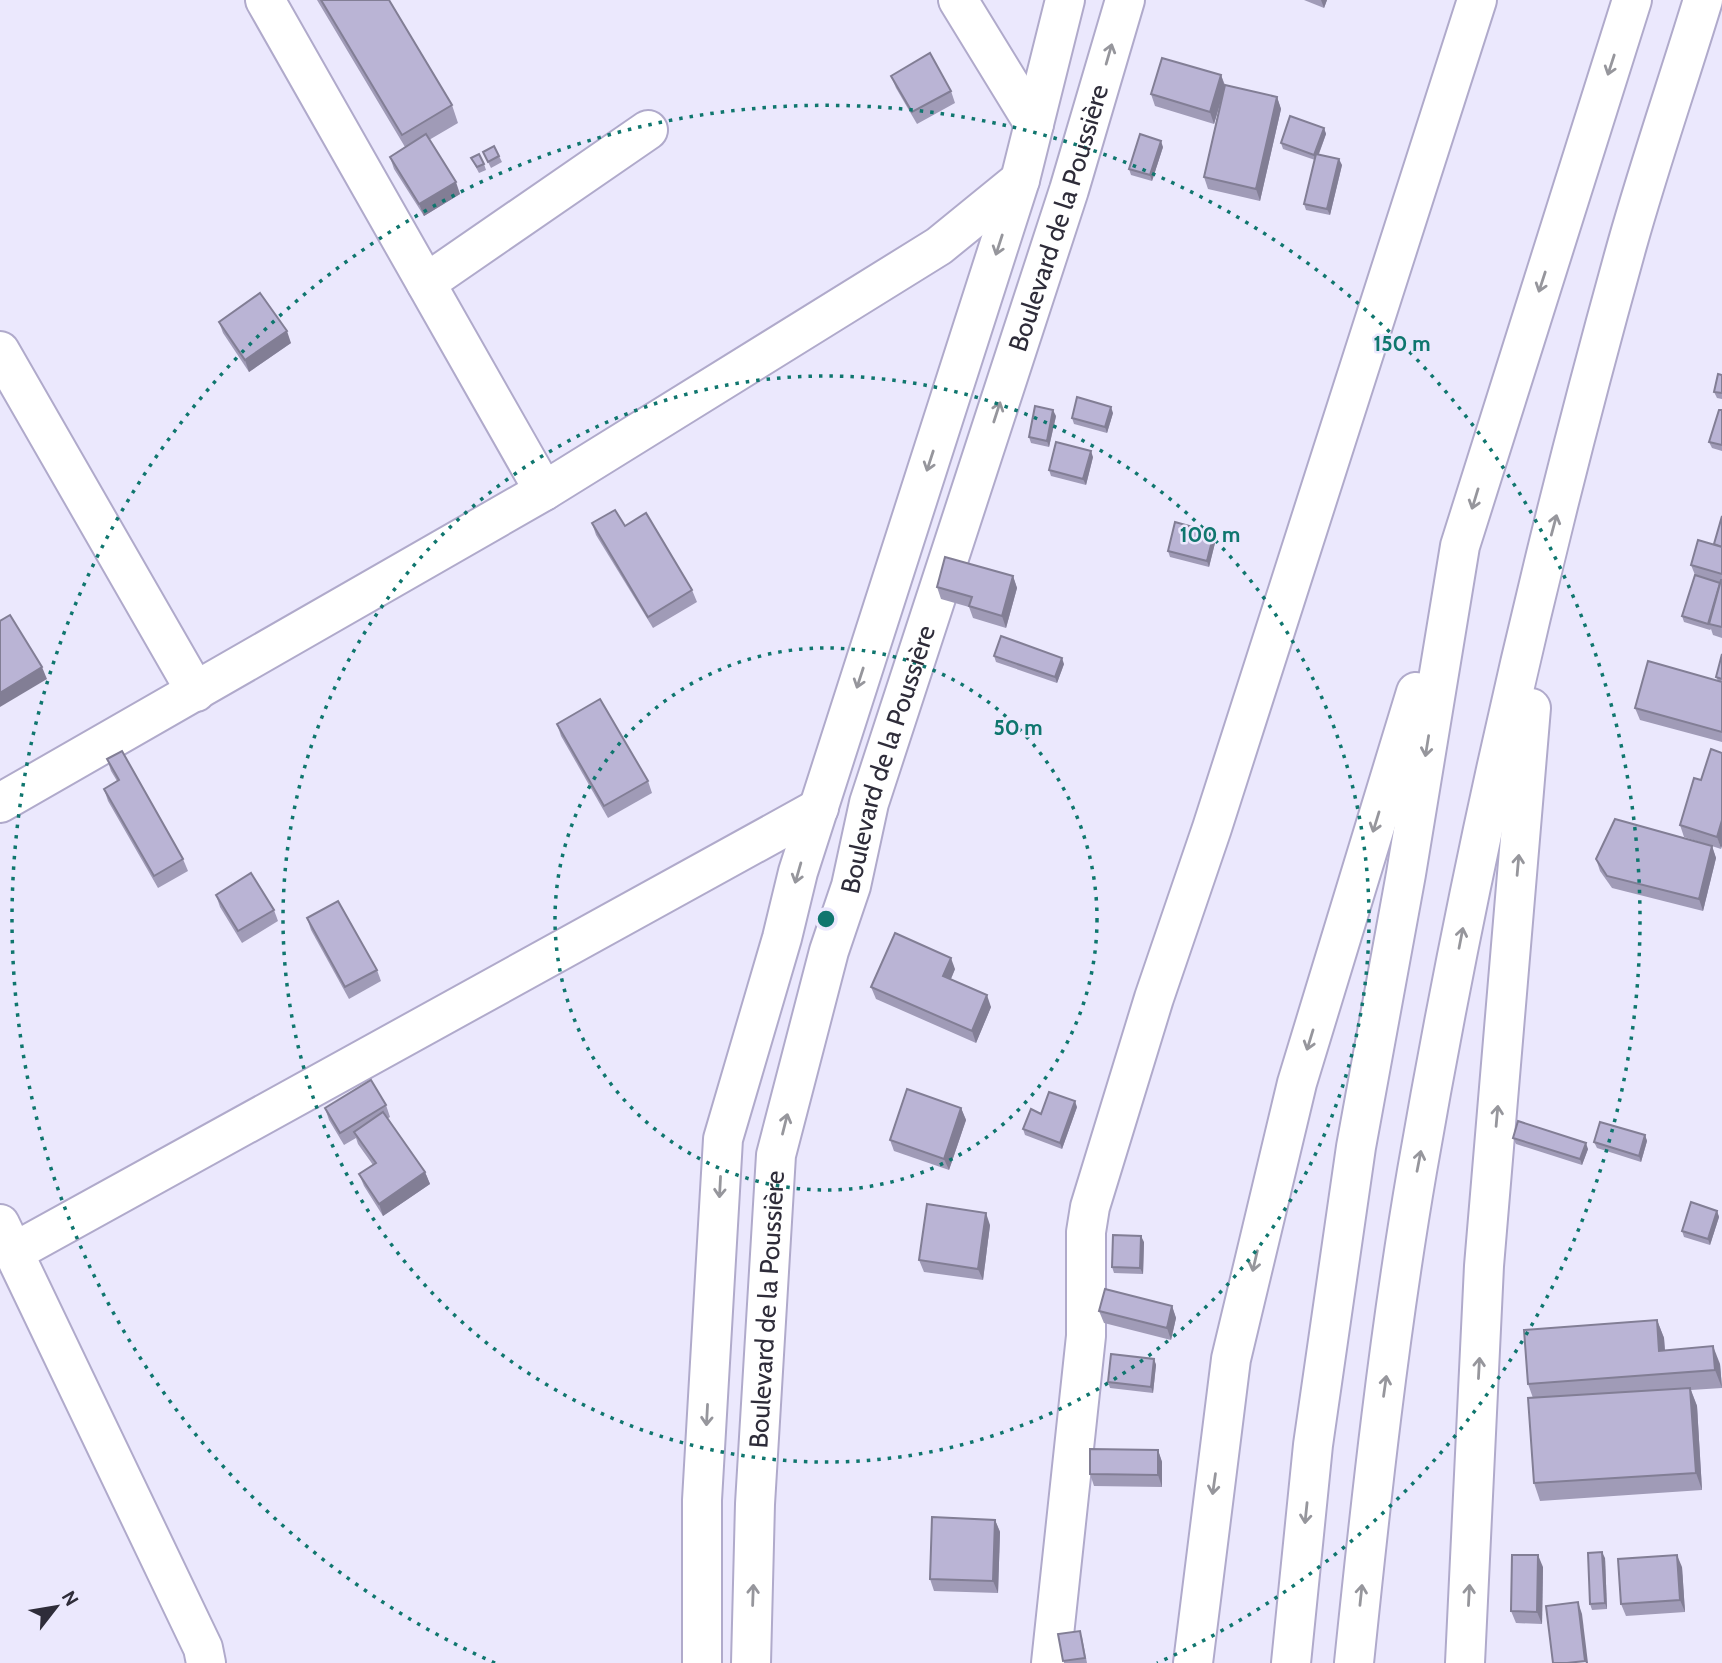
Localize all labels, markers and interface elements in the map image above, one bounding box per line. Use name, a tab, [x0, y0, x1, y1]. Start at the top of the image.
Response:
one-way arrow	[1104, 43, 1117, 65]
one-way arrow	[1604, 54, 1617, 76]
street label: Boulevard de la Poussière	[1001, 81, 1115, 356]
one-way arrow	[992, 233, 1005, 255]
one-way arrow	[1534, 270, 1547, 292]
text: 150 m	[1374, 331, 1430, 356]
one-way arrow	[992, 401, 1004, 423]
one-way arrow	[923, 450, 935, 472]
one-way arrow	[1467, 488, 1480, 510]
one-way arrow	[1548, 514, 1561, 537]
text: 100 m	[1180, 522, 1240, 547]
street label: Boulevard de la Poussière	[834, 621, 942, 896]
one-way arrow	[853, 667, 866, 689]
text: 50 m	[993, 715, 1043, 740]
one-way arrow	[1420, 734, 1433, 757]
one-way arrow	[1369, 811, 1381, 833]
one-way arrow	[1512, 854, 1525, 877]
one-way arrow	[791, 861, 804, 883]
centre of rings	[814, 907, 838, 931]
one-way arrow	[1454, 927, 1468, 950]
one-way arrow	[1302, 1029, 1315, 1051]
one-way arrow	[1491, 1105, 1504, 1128]
one-way arrow	[779, 1113, 792, 1135]
one-way arrow	[1413, 1150, 1426, 1173]
street label: Boulevard de la Poussière	[742, 1170, 791, 1449]
one-way arrow	[713, 1176, 726, 1198]
one-way arrow	[1247, 1249, 1260, 1271]
one-way arrow	[1473, 1356, 1486, 1379]
one-way arrow	[1379, 1375, 1392, 1398]
one-way arrow	[700, 1403, 713, 1426]
one-way arrow	[1208, 1472, 1221, 1495]
one-way arrow	[1300, 1501, 1313, 1524]
north arrow	[21, 1572, 91, 1642]
one-way arrow	[746, 1584, 760, 1607]
one-way arrow	[1355, 1584, 1368, 1607]
one-way arrow	[1462, 1584, 1475, 1607]
text: N	[57, 1587, 83, 1610]

